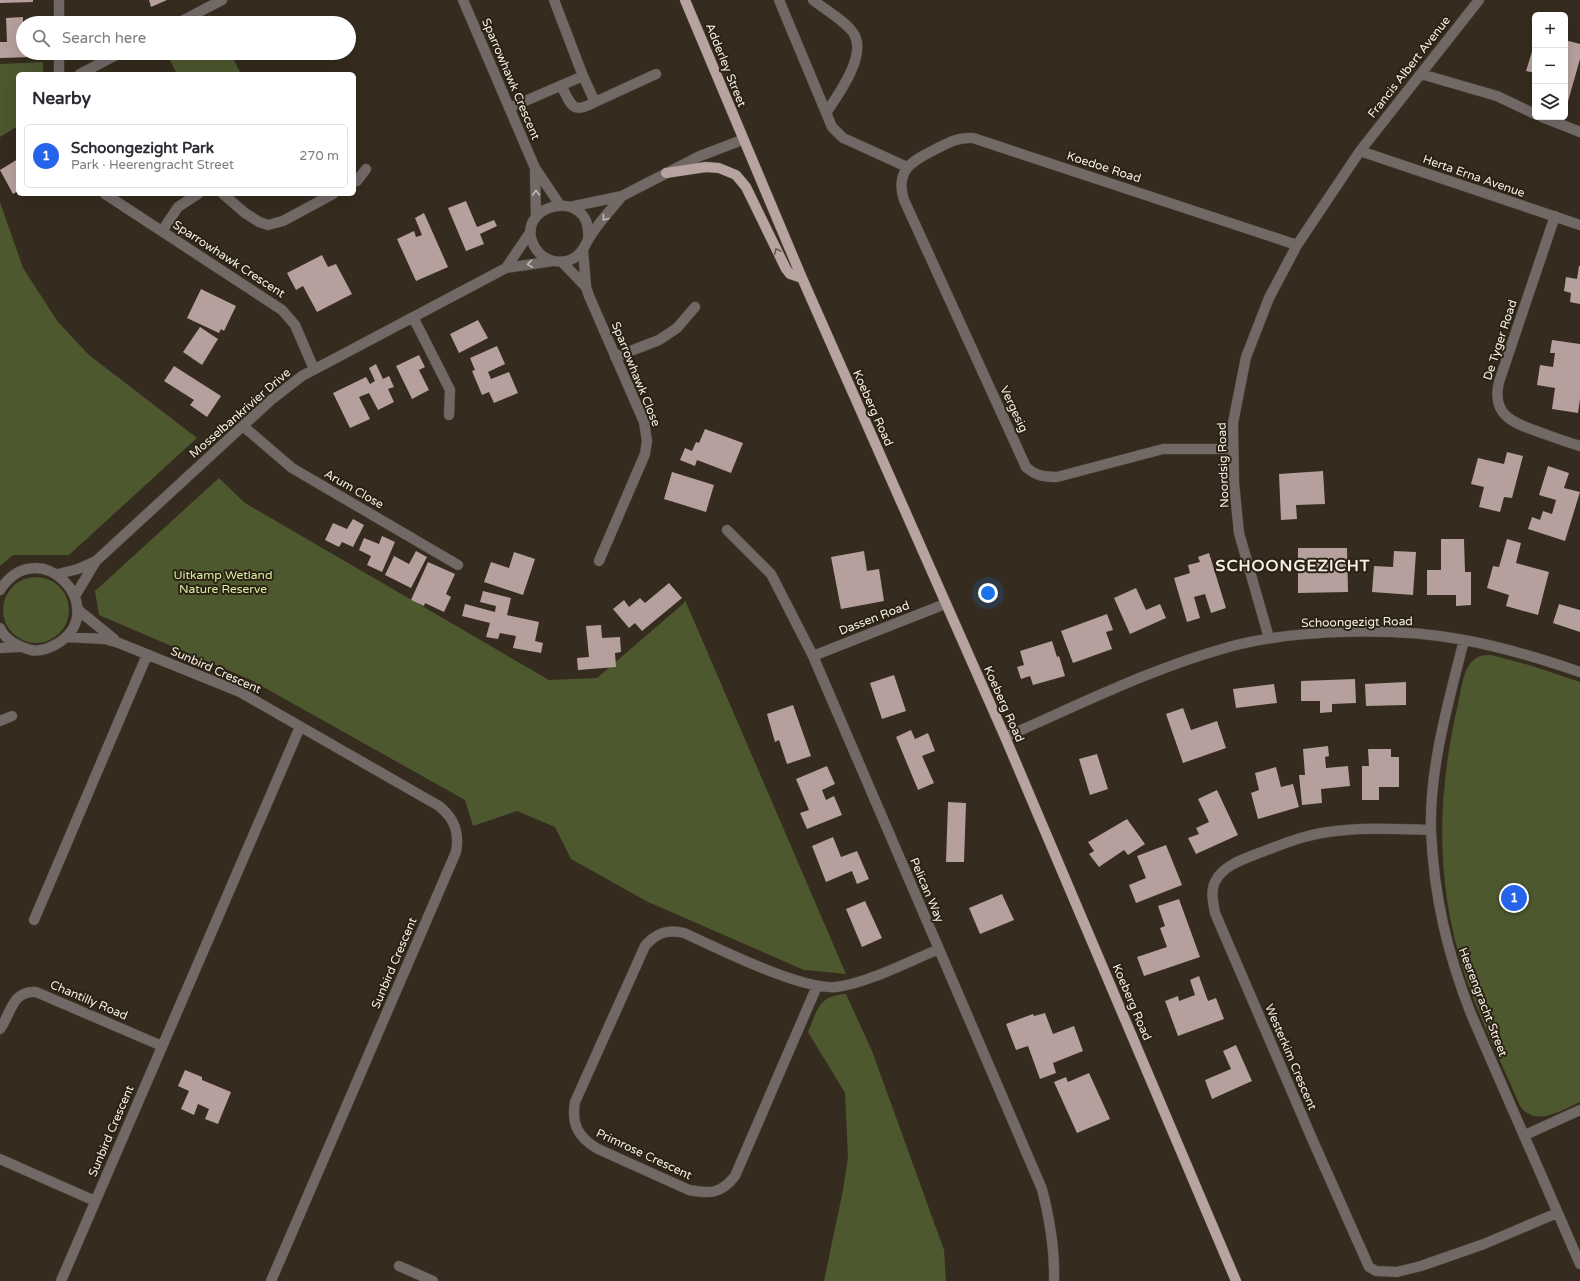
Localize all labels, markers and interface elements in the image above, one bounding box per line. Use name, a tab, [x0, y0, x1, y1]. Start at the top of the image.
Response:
map controls	[1532, 12, 1568, 120]
button: +	[1532, 12, 1568, 48]
street label: Francis Albert Avenue	[1365, 13, 1453, 121]
search box	[16, 16, 356, 60]
street label: Sparrowhawk Crescent	[479, 16, 543, 142]
street label: Adderley Street	[703, 21, 749, 109]
icon: search	[30, 27, 52, 49]
text: Search here	[62, 29, 146, 47]
button: −	[1532, 48, 1568, 84]
button: layers	[1532, 84, 1568, 120]
text: Nearby	[32, 88, 91, 109]
text: Schoongezight Park	[71, 139, 214, 157]
text: 1	[42, 148, 50, 164]
text: 270 m	[299, 148, 339, 164]
street label: Koedoe Road	[1065, 148, 1143, 186]
street label: Herta Erna Avenue	[1421, 152, 1527, 200]
text: Park · Heerengracht Street	[71, 157, 234, 173]
one-way arrow	[532, 190, 540, 196]
one-way arrow	[602, 214, 609, 221]
street label: Sparrowhawk Crescent	[170, 218, 288, 301]
one-way arrow	[774, 248, 782, 255]
one-way arrow	[527, 259, 533, 268]
street label: De Tyger Road	[1480, 298, 1520, 382]
street label: Sparrowhawk Close	[609, 320, 663, 429]
street label: Mosselbankrivier Drive	[187, 365, 293, 461]
street label: Koeberg Road	[850, 368, 896, 448]
street label: Vergesig	[997, 384, 1031, 434]
street label: Noordsig Road	[1215, 422, 1231, 508]
street label: Arum Close	[322, 466, 386, 512]
district label: SCHOONGEZICHT	[1216, 556, 1370, 576]
park label: Uitkamp Wetland Nature Reserve	[174, 568, 272, 596]
your location	[978, 583, 998, 603]
street label: Dassen Road	[837, 598, 911, 638]
street label: Schoongezigt Road	[1301, 614, 1413, 630]
street label: Sunbird Crescent	[169, 644, 264, 696]
street label: Koeberg Road	[981, 664, 1027, 744]
street label: Pelican Way	[907, 856, 947, 925]
pin: 1	[1501, 883, 1527, 913]
street label: Sunbird Crescent	[368, 915, 420, 1011]
street label: Heerengracht Street	[1456, 946, 1510, 1059]
street label: Koeberg Road	[1110, 962, 1154, 1042]
street label: Chantilly Road	[48, 977, 130, 1023]
street label: Westerkim Crescent	[1262, 1002, 1320, 1112]
street label: Sunbird Crescent	[85, 1083, 137, 1179]
street label: Primrose Crescent	[594, 1126, 694, 1183]

